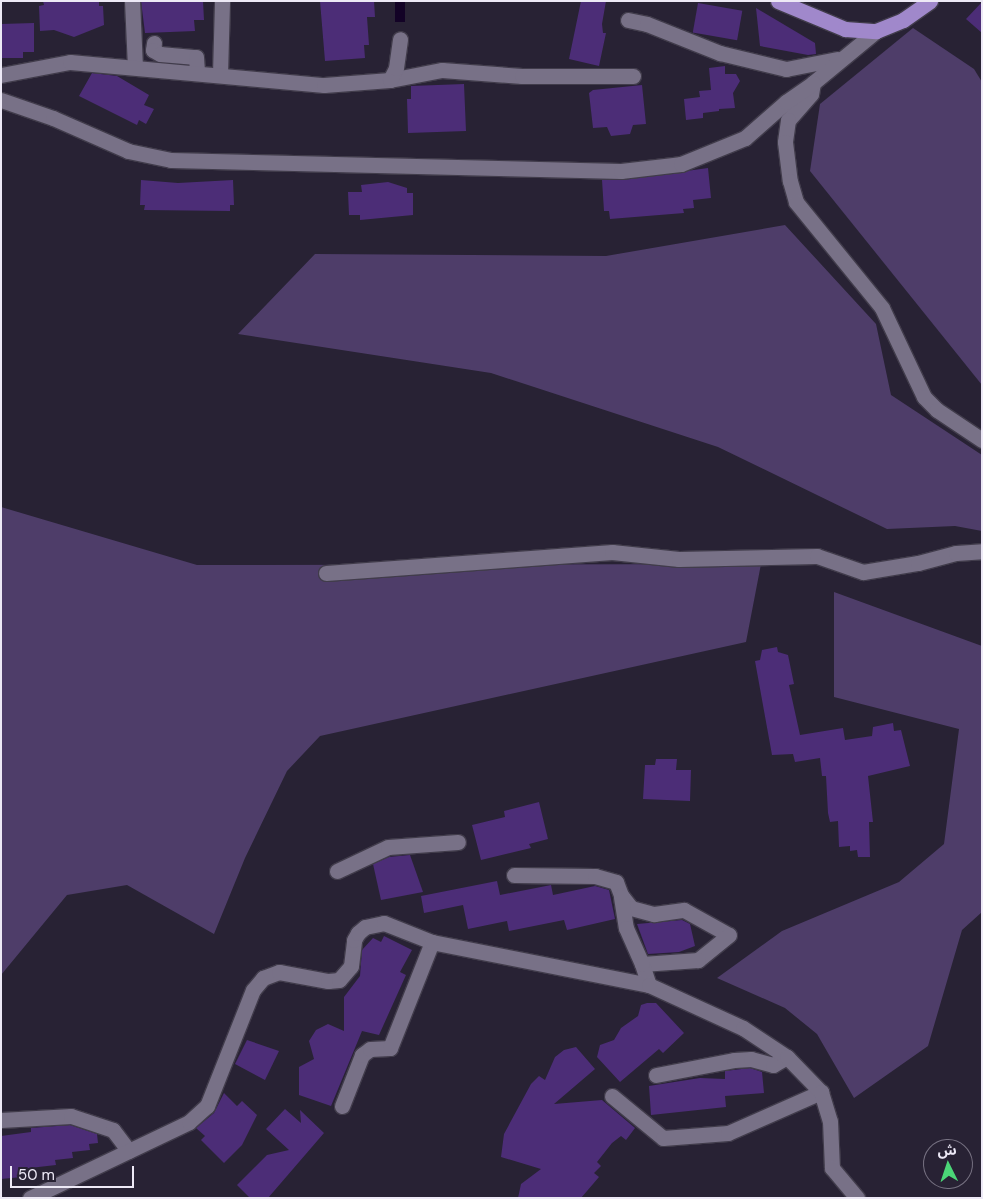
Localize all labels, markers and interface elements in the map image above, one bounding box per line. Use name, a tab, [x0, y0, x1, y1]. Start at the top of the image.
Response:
north arrow	[923, 1139, 973, 1189]
text: ش	[937, 1140, 957, 1160]
scale bar	[12, 1156, 136, 1188]
text: 50 m	[18, 1165, 55, 1185]

